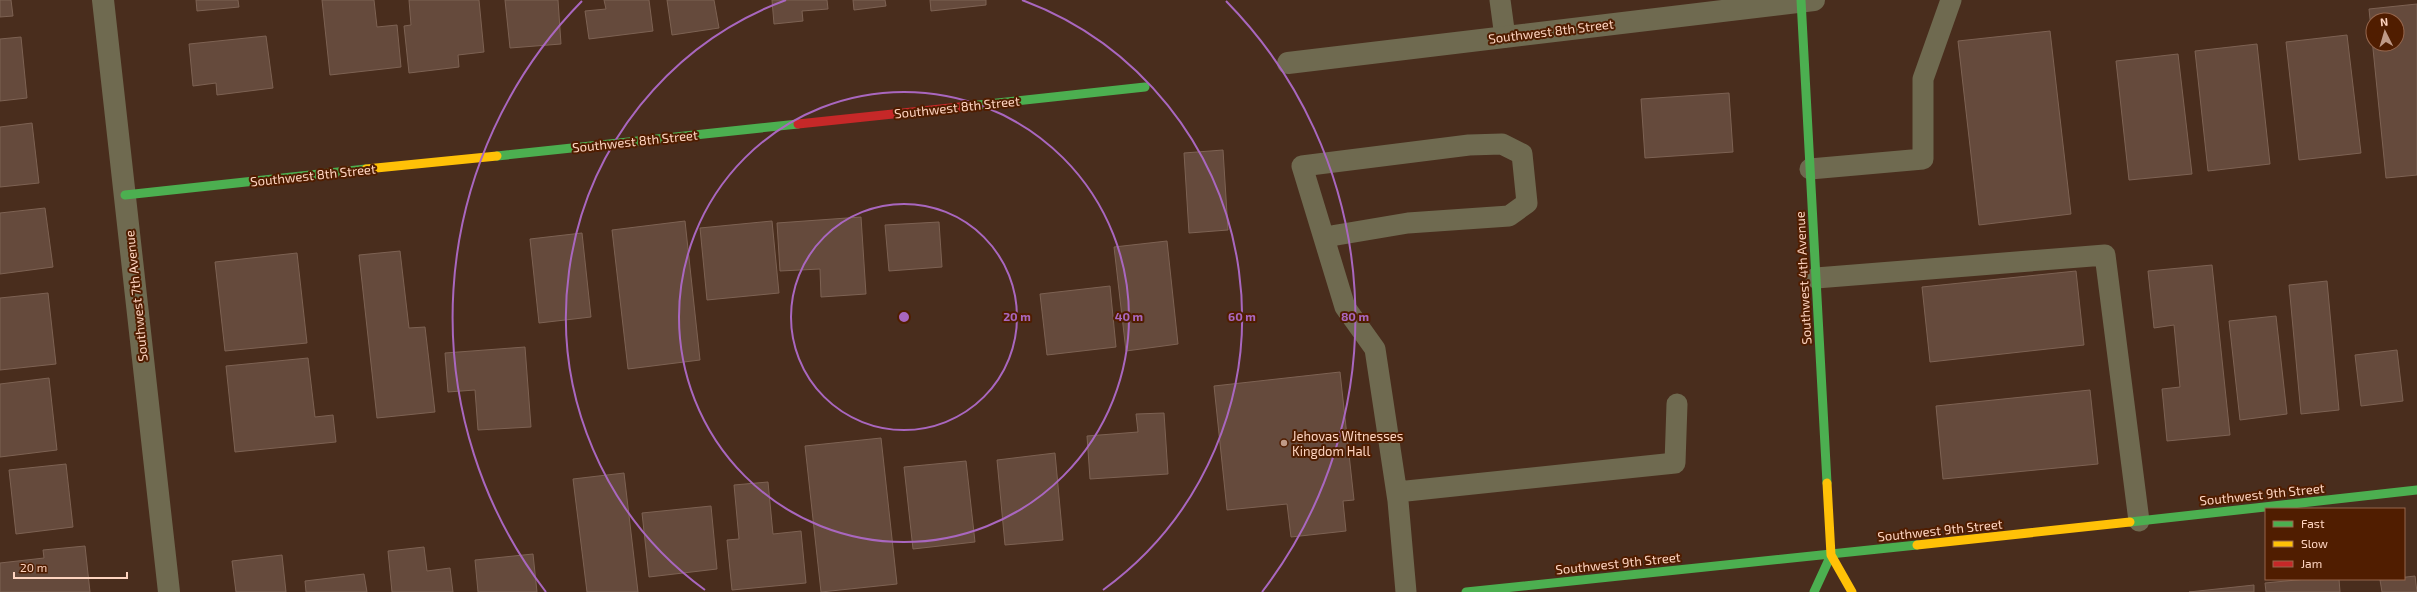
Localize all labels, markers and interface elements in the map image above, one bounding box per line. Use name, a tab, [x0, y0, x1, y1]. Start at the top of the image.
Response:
north arrow	[2365, 12, 2405, 52]
street label: Southwest 8th Street	[1487, 15, 1615, 47]
text: N	[2380, 15, 2389, 28]
street label: Southwest 8th Street	[893, 92, 1021, 122]
street label: Southwest 8th Street	[571, 126, 699, 156]
street label: Southwest 8th Street	[249, 160, 377, 190]
street label: Southwest 4th Avenue	[1792, 211, 1814, 345]
street label: Southwest 7th Avenue	[121, 229, 151, 362]
text: 20 m	[1003, 309, 1031, 323]
text: 40 m	[1115, 309, 1143, 323]
text: 60 m	[1228, 309, 1256, 323]
text: 80 m	[1341, 309, 1369, 323]
centre of rings	[897, 310, 911, 324]
place label: Jehovas Witnesses Kingdom Hall	[1292, 428, 1403, 459]
marker: Jehovas Witnesses Kingdom Hall	[1279, 438, 1289, 448]
street label: Southwest 9th Street	[2199, 479, 2325, 509]
legend	[2265, 508, 2405, 580]
street label: Southwest 9th Street	[1877, 515, 2003, 545]
text: Fast	[2301, 516, 2325, 530]
text: Slow	[2301, 536, 2328, 550]
street label: Southwest 9th Street	[1555, 548, 1681, 578]
scale bar	[14, 554, 127, 580]
text: Jam	[2301, 556, 2322, 570]
text: 20 m	[20, 560, 47, 574]

